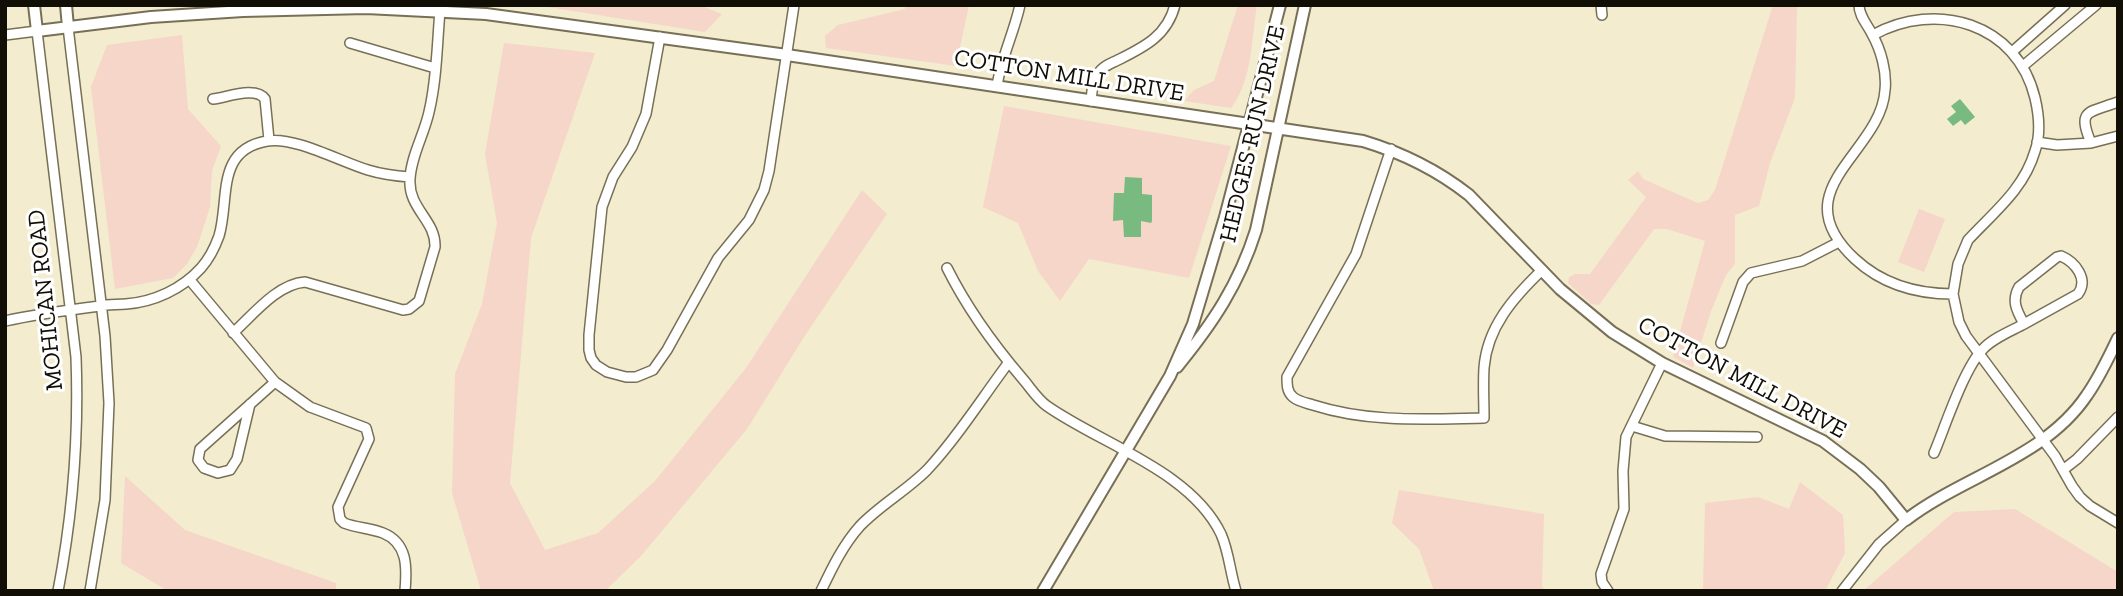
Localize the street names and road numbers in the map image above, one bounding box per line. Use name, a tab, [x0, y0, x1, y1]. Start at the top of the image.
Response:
street label: HEDGES RUN DRIVE	[1214, 23, 1292, 245]
street label: COTTON MILL DRIVE	[952, 44, 1186, 108]
street label: MOHICAN ROAD	[22, 208, 70, 392]
street label: COTTON MILL DRIVE	[1633, 311, 1851, 445]

